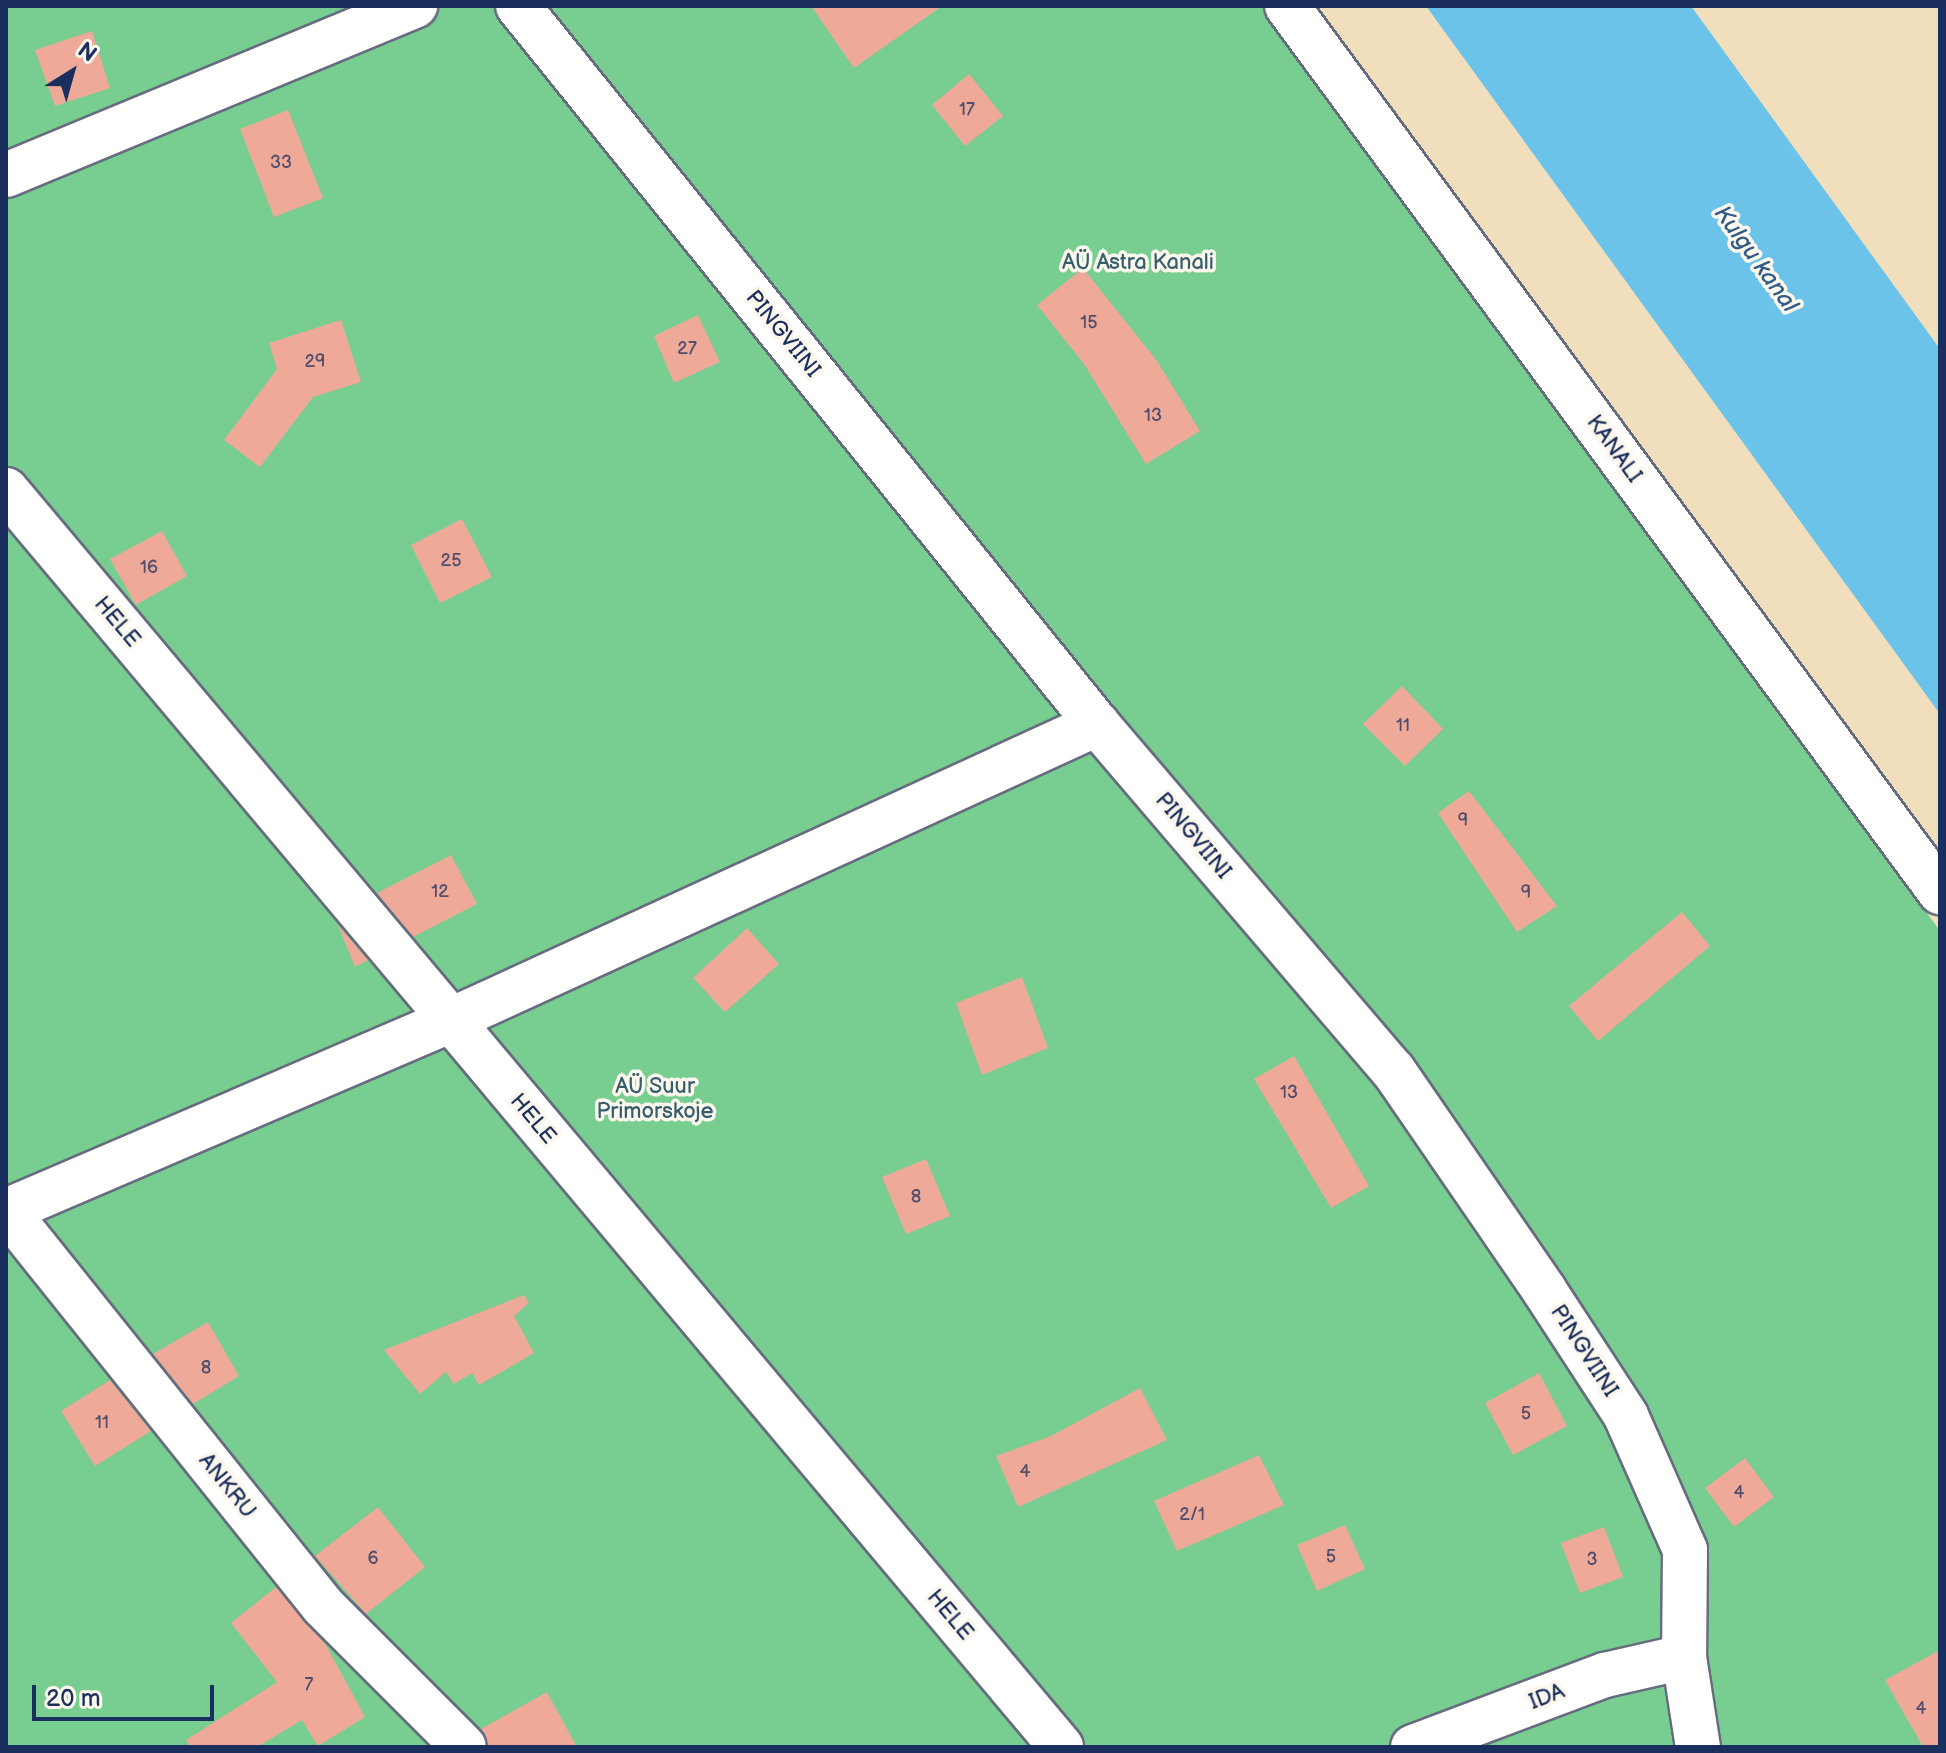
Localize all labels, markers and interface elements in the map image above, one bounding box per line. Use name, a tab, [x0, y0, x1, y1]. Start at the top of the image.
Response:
north arrow	[32, 32, 112, 112]
text: N	[72, 37, 101, 68]
house number: 17	[959, 99, 975, 121]
house number: 33	[270, 152, 292, 174]
water label: Kulgu kanal	[1708, 200, 1804, 318]
park label: AÜ Astra Kanali	[1062, 250, 1214, 276]
street label: PINGVIINI	[740, 285, 826, 383]
house number: 15	[1080, 312, 1098, 334]
house number: 27	[677, 338, 697, 360]
house number: 29	[304, 351, 326, 373]
house number: 13	[1144, 405, 1162, 427]
street label: KANALI	[1581, 410, 1647, 488]
house number: 25	[441, 550, 461, 572]
house number: 16	[140, 557, 158, 579]
street label: HELE	[88, 591, 146, 653]
house number: 11	[1396, 715, 1410, 737]
street label: PINGVIINI	[1149, 788, 1237, 884]
house number: 9	[1458, 810, 1468, 832]
house number: 12	[431, 881, 449, 903]
house number: 9	[1521, 882, 1531, 904]
park label: AÜ Suur Primorskoje	[596, 1073, 714, 1124]
house number: 13	[1280, 1082, 1298, 1104]
street label: HELE	[504, 1088, 562, 1150]
house number: 8	[911, 1186, 921, 1208]
street label: PINGVIINI	[1545, 1300, 1623, 1402]
house number: 8	[201, 1357, 211, 1379]
house number: 5	[1521, 1403, 1531, 1425]
house number: 11	[95, 1412, 109, 1434]
street label: ANKRU	[193, 1448, 261, 1524]
house number: 4	[1020, 1461, 1030, 1483]
house number: 4	[1734, 1482, 1744, 1504]
house number: 2/1	[1179, 1504, 1205, 1526]
house number: 5	[1326, 1546, 1336, 1568]
house number: 6	[368, 1548, 378, 1570]
house number: 3	[1586, 1549, 1598, 1571]
street label: HELE	[921, 1584, 979, 1646]
scale bar	[36, 1669, 218, 1719]
house number: 7	[305, 1674, 313, 1696]
street label: IDA	[1526, 1678, 1568, 1716]
text: 20 m	[46, 1684, 101, 1713]
house number: 4	[1916, 1698, 1926, 1720]

